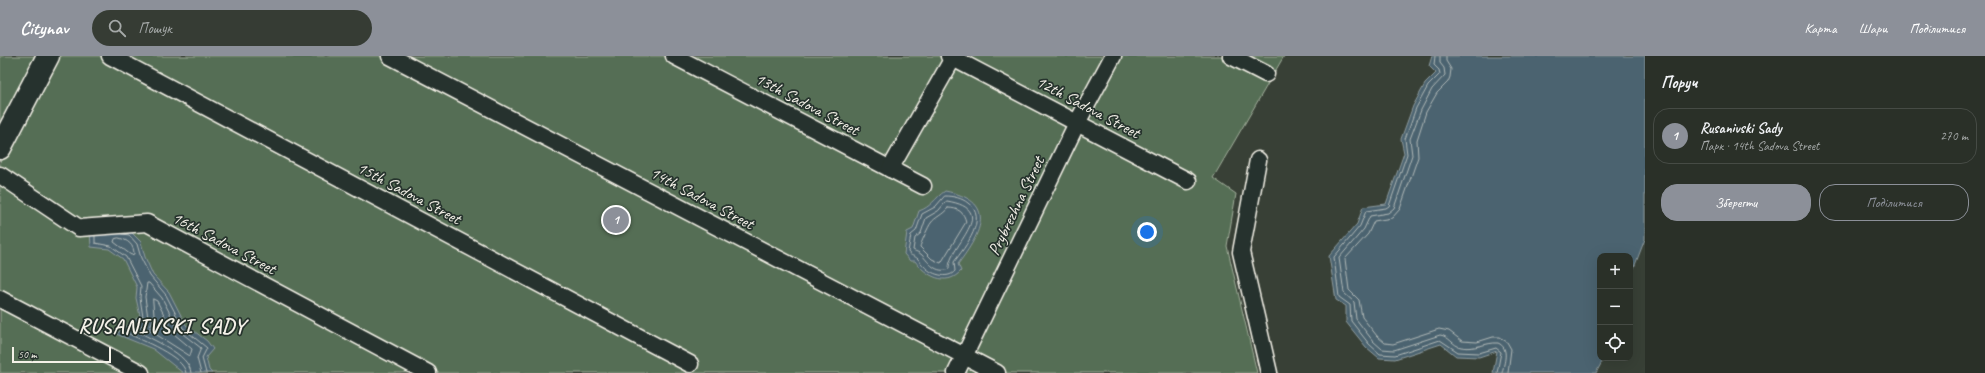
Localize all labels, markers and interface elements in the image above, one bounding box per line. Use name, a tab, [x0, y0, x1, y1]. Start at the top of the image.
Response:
search box	[92, 10, 372, 46]
text: Citynav	[20, 16, 68, 40]
icon: search	[106, 17, 128, 39]
text: Пошук	[138, 19, 172, 38]
text: Карта	[1805, 20, 1837, 37]
text: Шари	[1859, 20, 1887, 37]
text: Поділитися	[1909, 20, 1965, 37]
street label: 13th Sadova Street	[752, 68, 865, 141]
street label: 12th Sadova Street	[1033, 71, 1146, 144]
text: Поруч	[1661, 72, 1697, 93]
text: Rusanivski Sady	[1700, 119, 1782, 138]
text: 1	[1672, 128, 1678, 144]
text: 270 m	[1940, 128, 1968, 144]
text: Парк · 14th Sadova Street	[1700, 138, 1819, 154]
street label: Prybrezhna Street	[983, 151, 1050, 259]
street label: 15th Sadova Street	[354, 157, 467, 230]
street label: 14th Sadova Street	[647, 162, 760, 235]
button: Зберегти	[1661, 184, 1811, 221]
button: Поділитися	[1819, 184, 1969, 221]
pin: 1	[603, 205, 629, 235]
street label: 16th Sadova Street	[169, 207, 282, 280]
your location	[1137, 222, 1157, 242]
map controls	[1597, 253, 1633, 361]
button: +	[1597, 253, 1633, 289]
button: −	[1597, 289, 1633, 325]
district label: RUSANIVSKI SADY	[78, 313, 249, 339]
button: locate	[1597, 325, 1633, 361]
scale bar	[12, 345, 111, 364]
text: 50 m	[18, 347, 37, 361]

